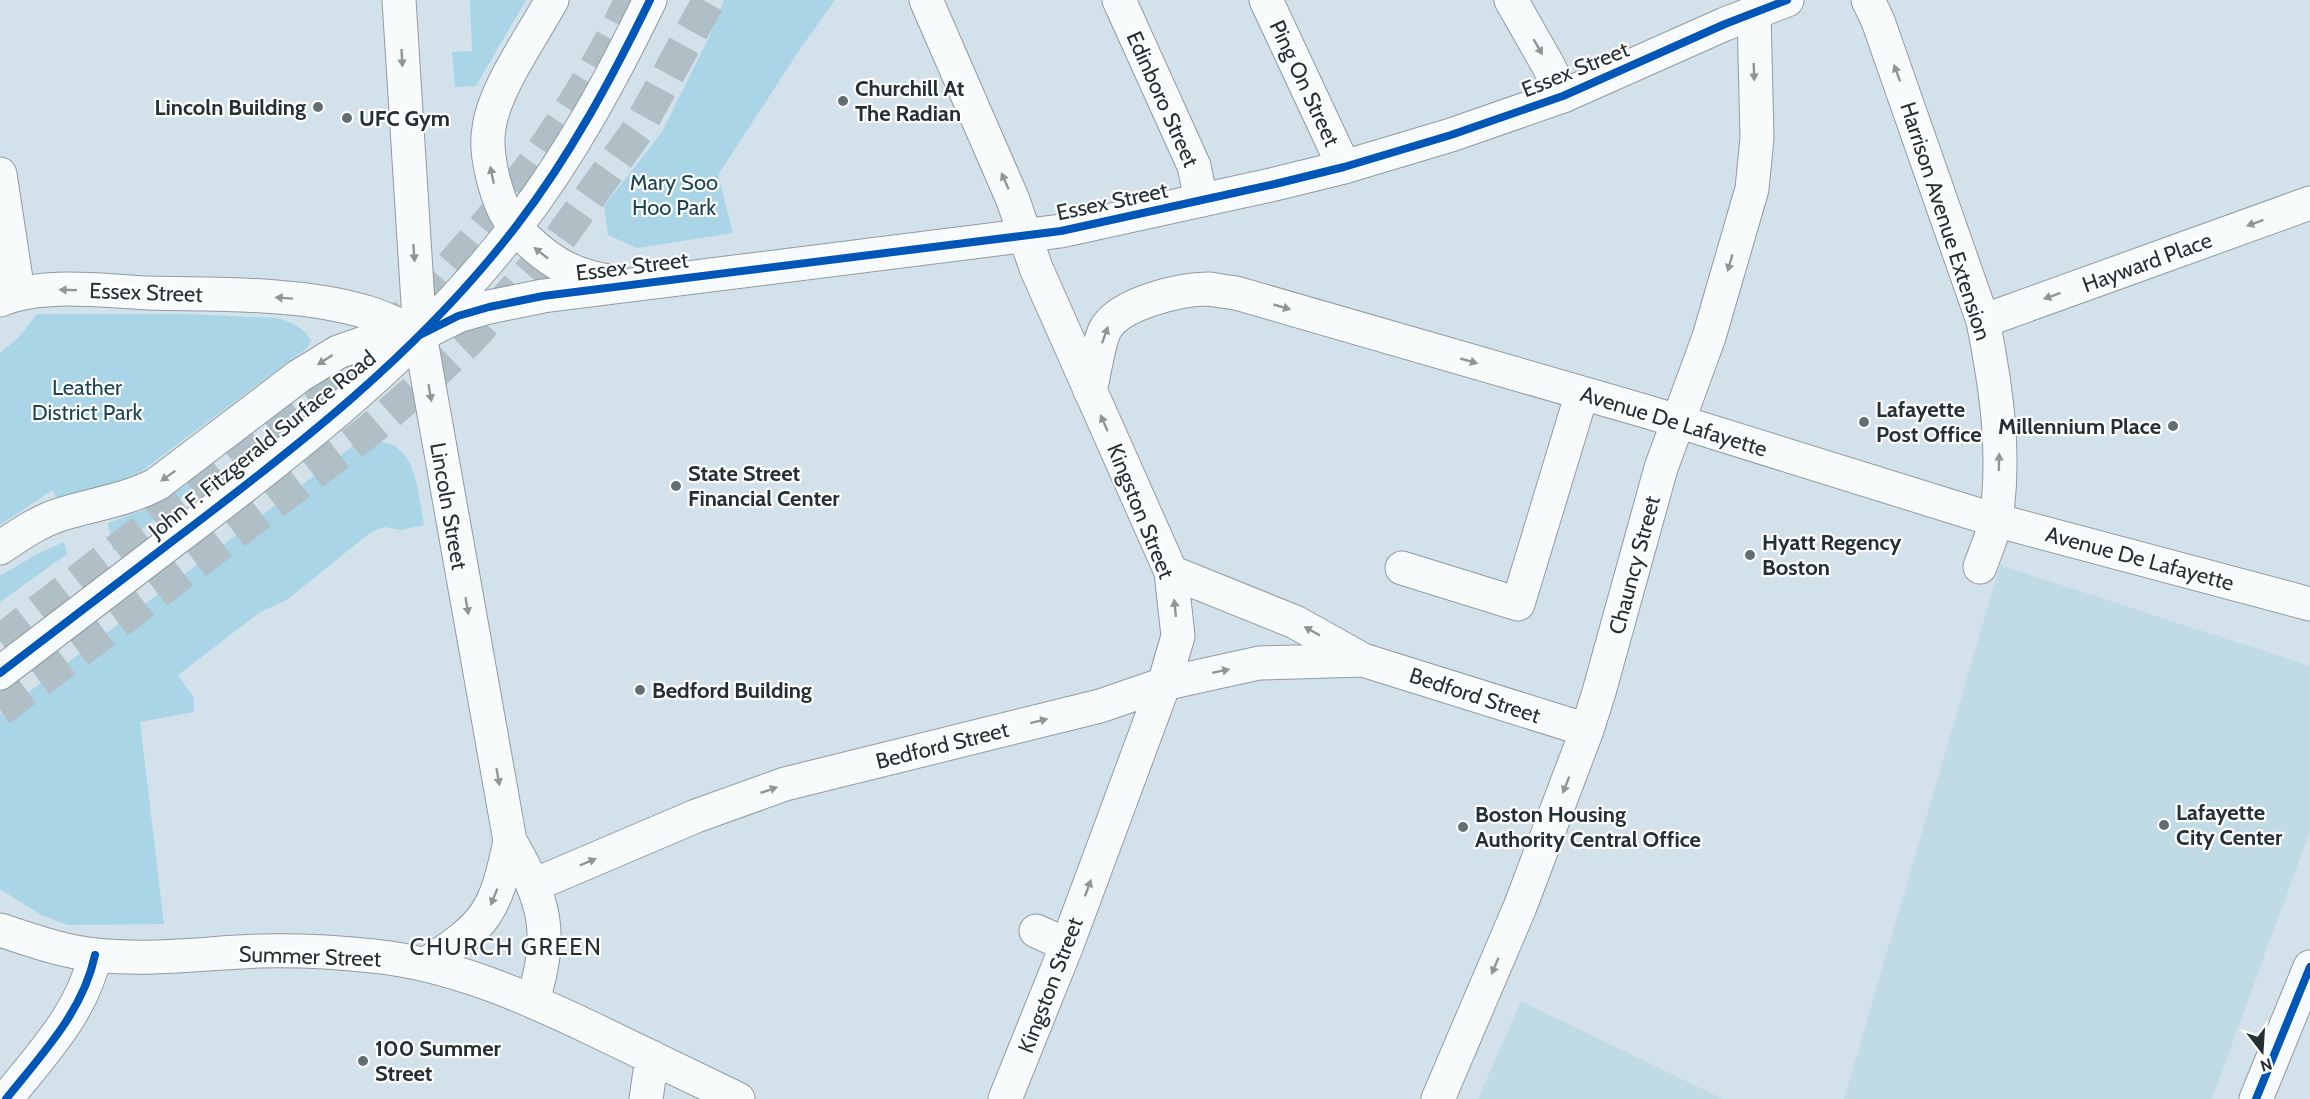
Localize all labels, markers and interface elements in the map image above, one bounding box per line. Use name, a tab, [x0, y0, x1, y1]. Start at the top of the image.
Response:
street label: Ping On Street	[1264, 16, 1346, 151]
street label: Edinboro Street	[1121, 27, 1205, 172]
street label: Essex Street	[1518, 35, 1633, 103]
one-way arrow	[1533, 39, 1543, 56]
one-way arrow	[398, 49, 407, 68]
one-way arrow	[1750, 62, 1759, 81]
one-way arrow	[1891, 64, 1901, 82]
place label: Churchill At The Radian	[855, 75, 965, 127]
place label: Lincoln Building	[154, 94, 306, 121]
marker: Churchill At The Radian	[836, 94, 850, 108]
street label: Harrison Avenue Extension	[1894, 98, 1997, 344]
marker: Lincoln Building	[311, 100, 325, 114]
place label: UFC Gym	[359, 105, 450, 132]
marker: UFC Gym	[340, 111, 354, 125]
one-way arrow	[487, 165, 497, 184]
park label: Mary Soo Hoo Park	[630, 169, 718, 221]
one-way arrow	[1000, 172, 1009, 189]
street label: Essex Street	[1054, 176, 1171, 226]
one-way arrow	[2246, 219, 2264, 229]
street label: Hayward Place	[2079, 227, 2216, 298]
one-way arrow	[410, 244, 419, 263]
street label: Essex Street	[574, 246, 691, 287]
one-way arrow	[534, 248, 549, 260]
one-way arrow	[1725, 255, 1734, 273]
street label: Essex Street	[89, 277, 204, 308]
one-way arrow	[58, 286, 77, 295]
one-way arrow	[2043, 292, 2061, 302]
one-way arrow	[274, 294, 293, 303]
one-way arrow	[1273, 302, 1291, 312]
one-way arrow	[1100, 325, 1110, 343]
street label: John F. Fitzgerald Surface Road	[143, 344, 381, 545]
one-way arrow	[317, 355, 333, 366]
one-way arrow	[1460, 357, 1478, 366]
park label: Leather District Park	[32, 374, 142, 426]
street label: Avenue De Lafayette	[1577, 380, 1770, 463]
one-way arrow	[426, 383, 435, 402]
place label: Lafayette Post Office	[1876, 396, 1982, 448]
place label: Millennium Place	[1998, 413, 2161, 440]
one-way arrow	[1100, 414, 1109, 431]
marker: Lafayette Post Office	[1857, 415, 1871, 429]
marker: Millennium Place	[2166, 419, 2180, 433]
street label: Lincoln Street	[424, 440, 473, 572]
street label: Kingston Street	[1101, 440, 1180, 583]
one-way arrow	[1994, 452, 2004, 471]
place label: State Street Financial Center	[688, 460, 840, 512]
one-way arrow	[161, 470, 177, 482]
marker: State Street Financial Center	[669, 479, 683, 493]
street label: Chauncy Street	[1603, 492, 1666, 637]
street label: Avenue De Lafayette	[2043, 520, 2237, 597]
place label: Hyatt Regency Boston	[1762, 529, 1902, 581]
marker: Hyatt Regency Boston	[1743, 548, 1757, 562]
one-way arrow	[463, 596, 472, 615]
one-way arrow	[1170, 598, 1180, 617]
one-way arrow	[1303, 626, 1320, 636]
street label: Bedford Street	[1406, 662, 1544, 730]
one-way arrow	[1212, 666, 1231, 675]
place label: Bedford Building	[652, 677, 812, 704]
marker: Bedford Building	[633, 683, 647, 697]
street label: Bedford Street	[873, 716, 1012, 775]
one-way arrow	[1030, 716, 1048, 726]
one-way arrow	[494, 767, 503, 786]
one-way arrow	[1561, 776, 1571, 794]
one-way arrow	[760, 784, 778, 794]
place label: Lafayette City Center	[2176, 799, 2283, 851]
place label: Boston Housing Authority Central Office	[1475, 801, 1701, 853]
marker: Lafayette City Center	[2157, 818, 2171, 832]
marker: Boston Housing Authority Central Office	[1456, 820, 1470, 834]
one-way arrow	[579, 857, 597, 867]
one-way arrow	[1083, 879, 1093, 897]
one-way arrow	[489, 888, 499, 906]
street label: Kingston Street	[1012, 913, 1089, 1057]
district label: CHURCH GREEN	[410, 932, 602, 961]
street label: Summer Street	[238, 941, 382, 972]
one-way arrow	[1490, 958, 1499, 975]
north arrow	[2232, 1021, 2292, 1081]
place label: 100 Summer Street	[375, 1035, 501, 1087]
marker: 100 Summer Street	[356, 1054, 370, 1068]
text: N	[2258, 1054, 2274, 1076]

